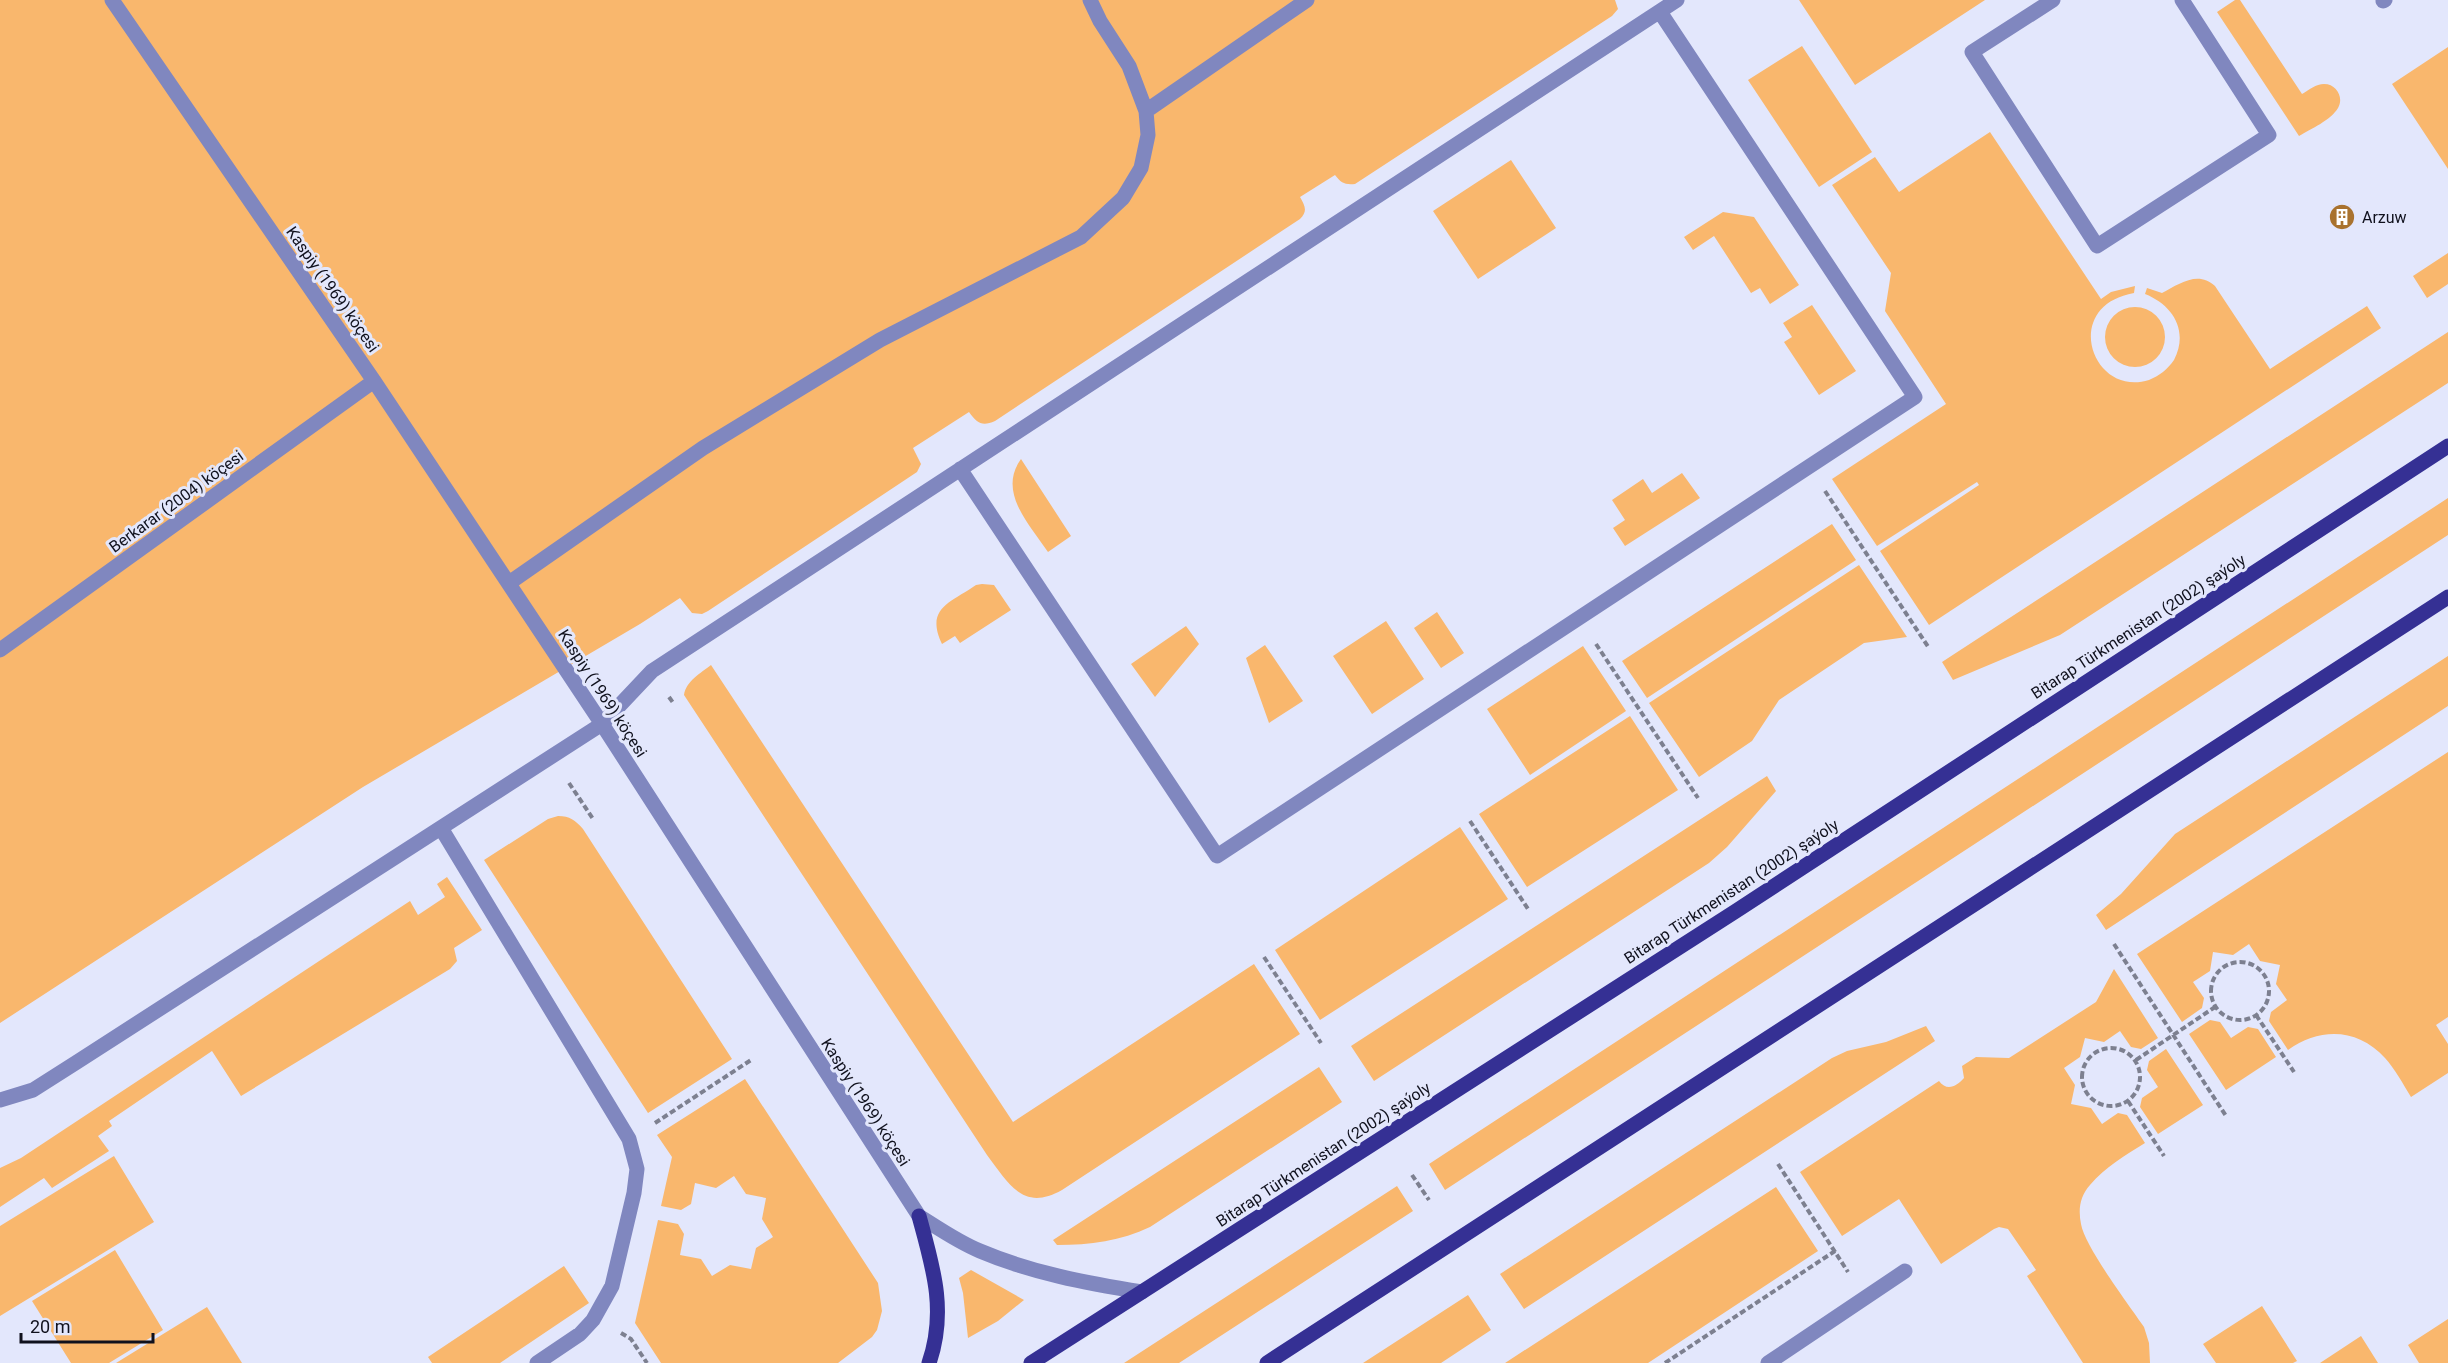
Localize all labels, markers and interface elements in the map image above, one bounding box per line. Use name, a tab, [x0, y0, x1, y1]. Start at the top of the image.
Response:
building icon: Arzuw	[2327, 202, 2357, 232]
place label: Arzuw	[2362, 208, 2407, 227]
street label: Kaspiy (1969) köçesi	[282, 223, 383, 356]
street label: Berkarar (2004) köçesi	[106, 446, 247, 556]
street label: Bitarap Türkmenistan (2002) şaýoly	[2028, 550, 2249, 703]
street label: Kaspiy (1969) köçesi	[554, 626, 651, 761]
street label: Bitarap Türkmenistan (2002) şaýoly	[1621, 815, 1842, 968]
street label: Kaspiy (1969) köçesi	[817, 1035, 914, 1170]
street label: Bitarap Türkmenistan (2002) şaýoly	[1213, 1078, 1434, 1231]
scale bar	[21, 1306, 153, 1344]
text: 20 m	[30, 1316, 70, 1337]

